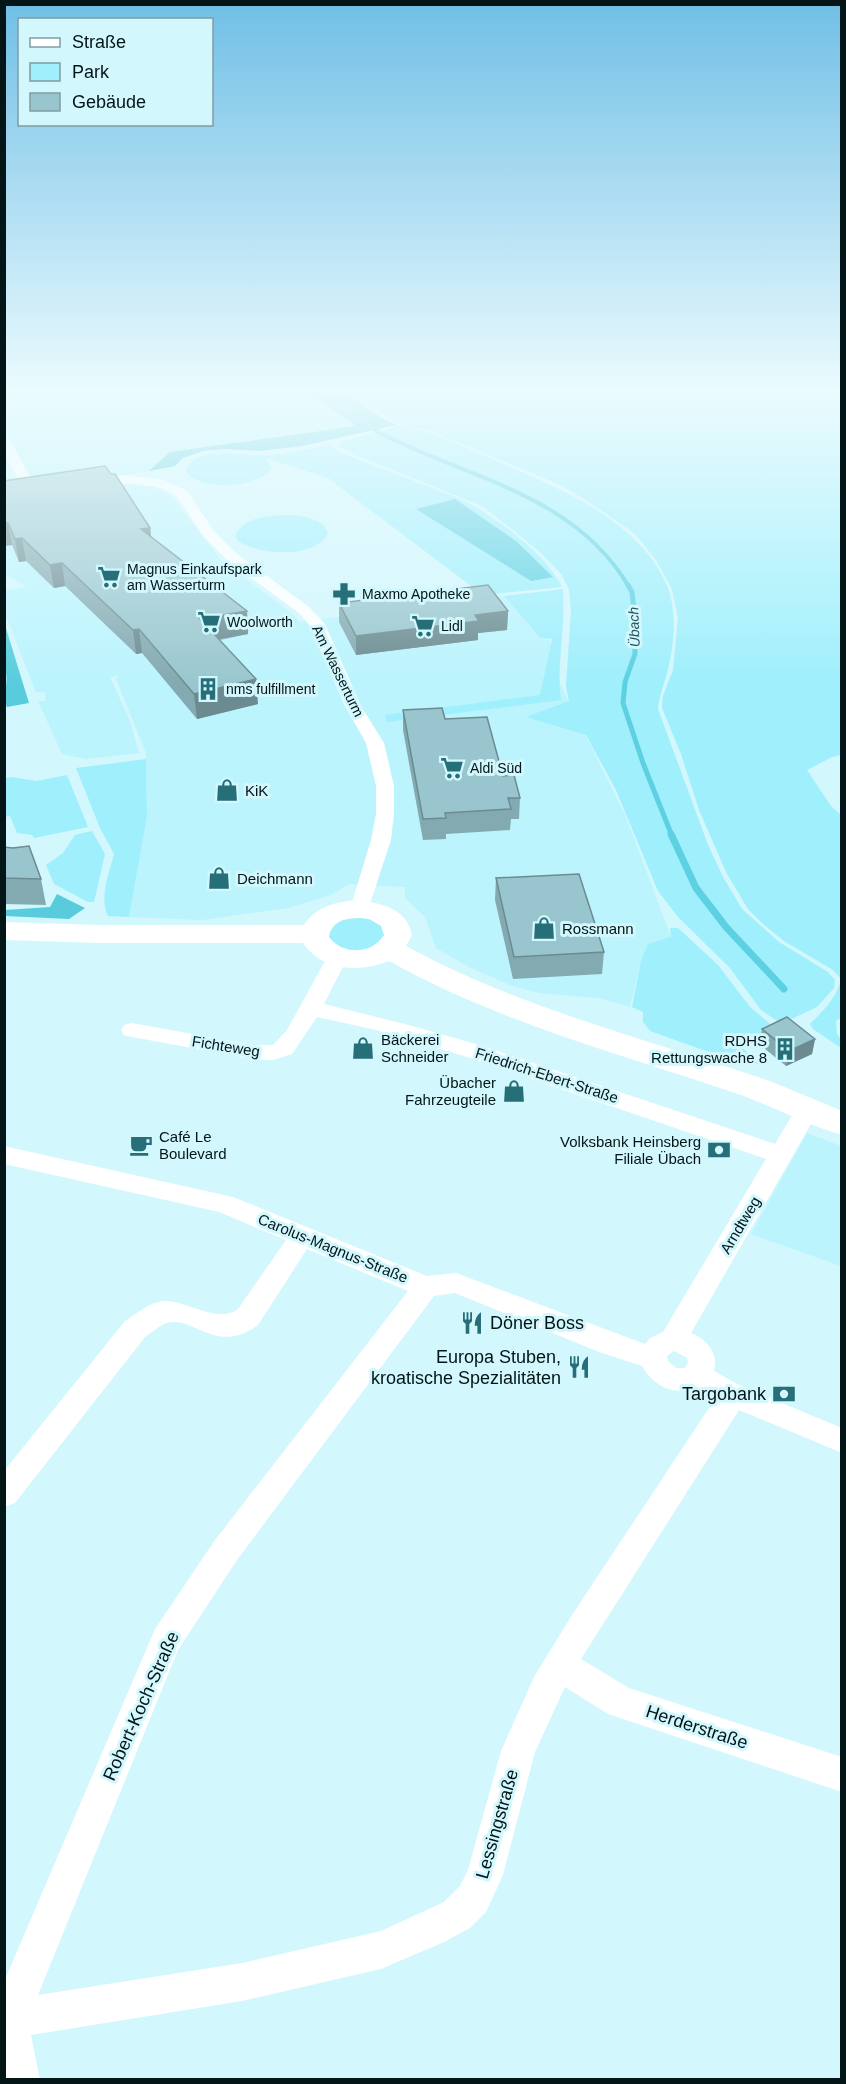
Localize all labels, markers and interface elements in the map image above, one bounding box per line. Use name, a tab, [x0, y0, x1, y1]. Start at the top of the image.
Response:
legend	[18, 18, 213, 126]
text: Straße	[72, 32, 126, 52]
text: Park	[72, 62, 110, 82]
text: Gebäude	[72, 92, 146, 112]
place label: Magnus Einkaufspark am Wasserturm	[127, 561, 263, 593]
supermarket icon: Magnus Einkaufspark am Wasserturm	[96, 564, 122, 590]
pharmacy icon: Maxmo Apotheke	[331, 581, 357, 607]
place label: Maxmo Apotheke	[362, 586, 470, 602]
water label: Übach	[624, 606, 643, 648]
supermarket icon: Woolworth	[196, 609, 222, 635]
supermarket icon: Lidl	[410, 613, 436, 639]
place label: Woolworth	[227, 614, 293, 630]
place label: Lidl	[441, 618, 463, 634]
street label: Am Wasserturm	[309, 623, 367, 719]
building icon: nms fulfillment	[195, 676, 221, 702]
place label: nms fulfillment	[226, 681, 316, 697]
supermarket icon: Aldi Süd	[439, 755, 465, 781]
place label: Aldi Süd	[470, 760, 522, 776]
shop icon: KiK	[214, 777, 240, 803]
place label: KiK	[245, 782, 268, 799]
shop icon: Deichmann	[206, 865, 232, 891]
place label: Deichmann	[237, 870, 313, 887]
shop icon: Rossmann	[531, 915, 557, 941]
place label: Rossmann	[562, 920, 634, 937]
place label: Bäckerei Schneider	[381, 1031, 449, 1065]
street label: Fichteweg	[191, 1032, 261, 1060]
place label: RDHS Rettungswache 8	[651, 1032, 767, 1066]
shop icon: Bäckerei Schneider	[350, 1035, 376, 1061]
building icon: RDHS Rettungswache 8	[772, 1036, 798, 1062]
street label: Friedrich-Ebert-Straße	[473, 1044, 621, 1106]
place label: Übacher Fahrzeugteile	[405, 1074, 496, 1108]
shop icon: Übacher Fahrzeugteile	[501, 1078, 527, 1104]
place label: Café Le Boulevard	[159, 1128, 227, 1162]
cafe icon: Café Le Boulevard	[128, 1132, 154, 1158]
place label: Volksbank Heinsberg Filiale Übach	[560, 1133, 701, 1167]
bank icon: Volksbank Heinsberg Filiale Übach	[706, 1137, 732, 1163]
street label: Arndtweg	[716, 1193, 764, 1257]
street label: Carolus-Magnus-Straße	[256, 1210, 410, 1286]
restaurant icon: Döner Boss	[459, 1310, 485, 1336]
place label: Döner Boss	[490, 1313, 584, 1333]
place label: Europa Stuben, kroatische Spezialitäten	[371, 1347, 561, 1388]
restaurant icon: Europa Stuben, kroatische Spezialitäten	[566, 1354, 592, 1380]
bank icon: Targobank	[771, 1381, 797, 1407]
place label: Targobank	[682, 1384, 767, 1404]
street label: Robert-Koch-Straße	[99, 1628, 183, 1784]
street label: Herderstraße	[643, 1701, 751, 1753]
street label: Lessingstraße	[472, 1767, 522, 1881]

